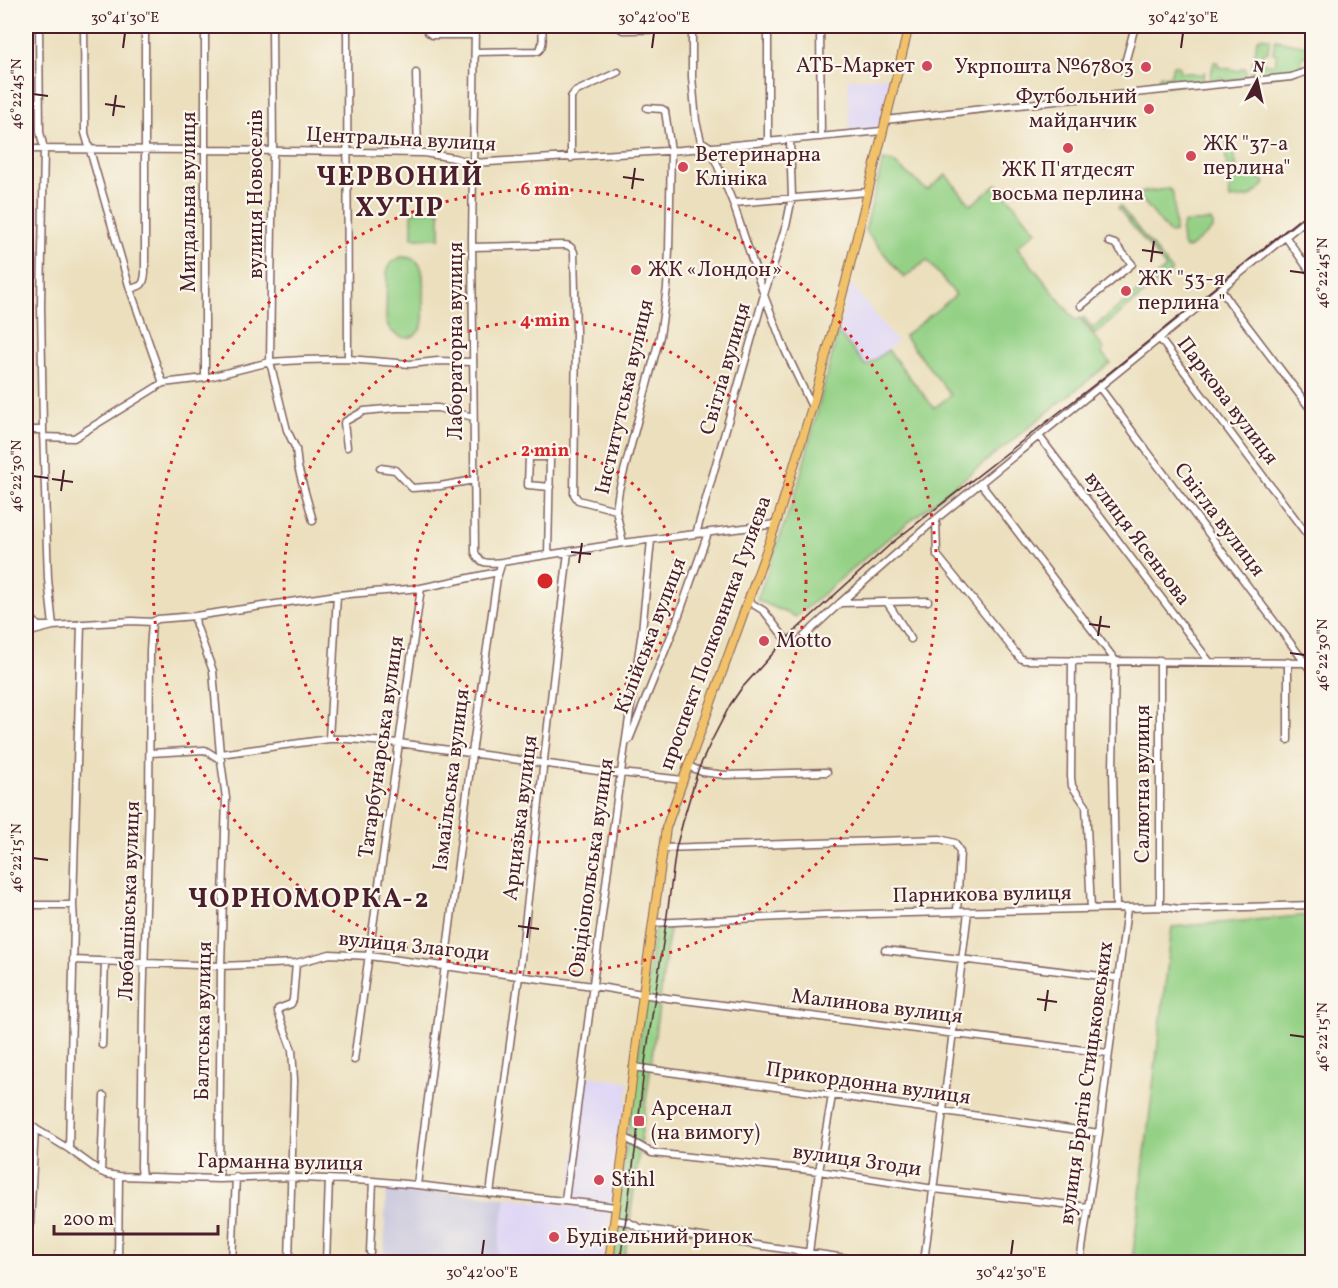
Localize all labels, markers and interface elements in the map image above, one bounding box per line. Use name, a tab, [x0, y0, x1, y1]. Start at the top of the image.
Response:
text: 30°41'30"E	[91, 8, 159, 29]
text: 30°42'00"E	[618, 8, 690, 29]
text: 30°42'30"E	[1148, 8, 1218, 29]
north arrow	[1227, 51, 1287, 111]
place label: АТБ-Маркет	[796, 52, 915, 81]
place label: Укрпошта №67803	[954, 53, 1134, 82]
text: N	[1252, 56, 1266, 80]
text: 46°22'45"N	[7, 58, 28, 130]
marker: АТБ-Маркет	[920, 59, 934, 73]
marker: Укрпошта №67803	[1139, 60, 1153, 74]
place label: Футбольний майданчик	[1016, 83, 1137, 136]
marker: Футбольний майданчик	[1142, 102, 1156, 116]
street label: вулиця Новоселів	[242, 109, 271, 279]
street label: Мигдальна вулиця	[175, 111, 204, 293]
street label: Центральна вулиця	[305, 121, 497, 159]
place label: ЖК "37-а перлина"	[1203, 130, 1290, 183]
place label: Ветеринарна Клініка	[695, 141, 821, 194]
marker: ЖК П'ятдесят восьма перлина	[1061, 141, 1075, 155]
marker: ЖК "37-а перлина"	[1184, 149, 1198, 163]
place label: ЖК П'ятдесят восьма перлина	[992, 156, 1144, 209]
district label: ЧЕРВОНИЙ ХУТІР	[316, 159, 484, 228]
marker: Ветеринарна Клініка	[676, 160, 690, 174]
text: 6 min	[520, 178, 570, 203]
text: 46°22'45"N	[1313, 237, 1334, 309]
street label: Лабораторна вулиця	[442, 242, 471, 440]
place label: ЖК «Лондон»	[648, 256, 782, 285]
marker: ЖК «Лондон»	[629, 263, 643, 277]
place label: ЖК "53-я перлина"	[1138, 265, 1225, 318]
marker: ЖК "53-я перлина"	[1119, 284, 1133, 298]
street label: Інститутська вулиця	[588, 296, 662, 498]
street label: Світла вулиця	[693, 299, 759, 438]
text: 4 min	[520, 309, 570, 334]
street label: Паркова вулиця	[1169, 331, 1285, 471]
text: 46°22'30"N	[7, 439, 28, 513]
text: 2 min	[521, 439, 569, 464]
street label: Світла вулиця	[1166, 457, 1272, 583]
street label: вулиця Ясеньова	[1077, 466, 1197, 612]
street label: проспект Полковника Гуляєва	[653, 492, 779, 774]
street label: Кілійська вулиця	[608, 554, 694, 718]
centre of rings	[535, 571, 555, 591]
text: 46°22'30"N	[1313, 618, 1334, 692]
place label: Motto	[776, 627, 832, 656]
street label: Татарбунарська вулиця	[352, 634, 412, 860]
marker: Motto	[757, 634, 771, 648]
street label: Ізмаїльська вулиця	[426, 687, 478, 873]
street label: Салютна вулиця	[1129, 705, 1158, 863]
street label: Арцизька вулиця	[496, 734, 546, 902]
street label: Овідіопольська вулиця	[562, 757, 622, 979]
street label: Любашівська вулиця	[112, 800, 148, 1002]
text: 46°22'15"N	[7, 823, 28, 893]
street label: Парникова вулиця	[892, 879, 1072, 911]
district label: ЧОРНОМОРКА-2	[188, 881, 430, 919]
street label: вулиця Злагоди	[337, 925, 491, 969]
street label: вулиця Братів Стицьковських	[1053, 939, 1121, 1227]
street label: Балтська вулиця	[188, 941, 220, 1101]
street label: Малинова вулиця	[790, 982, 964, 1032]
text: 46°22'15"N	[1313, 1002, 1334, 1072]
street label: Прикордонна вулиця	[764, 1055, 972, 1113]
place label: Арсенал (на вимогу)	[651, 1095, 760, 1148]
marker: Арсенал (на вимогу)	[632, 1114, 646, 1128]
street label: вулиця Згоди	[791, 1138, 923, 1184]
street label: Гарманна вулиця	[197, 1147, 363, 1179]
place label: Stihl	[611, 1166, 655, 1195]
marker: Stihl	[592, 1173, 606, 1187]
scale bar	[54, 1198, 218, 1236]
text: 200 m	[63, 1208, 114, 1233]
place label: Будівельний ринок	[566, 1223, 753, 1252]
marker: Будівельний ринок	[547, 1230, 561, 1244]
text: 30°42'00"E	[446, 1263, 518, 1284]
text: 30°42'30"E	[976, 1263, 1046, 1284]

